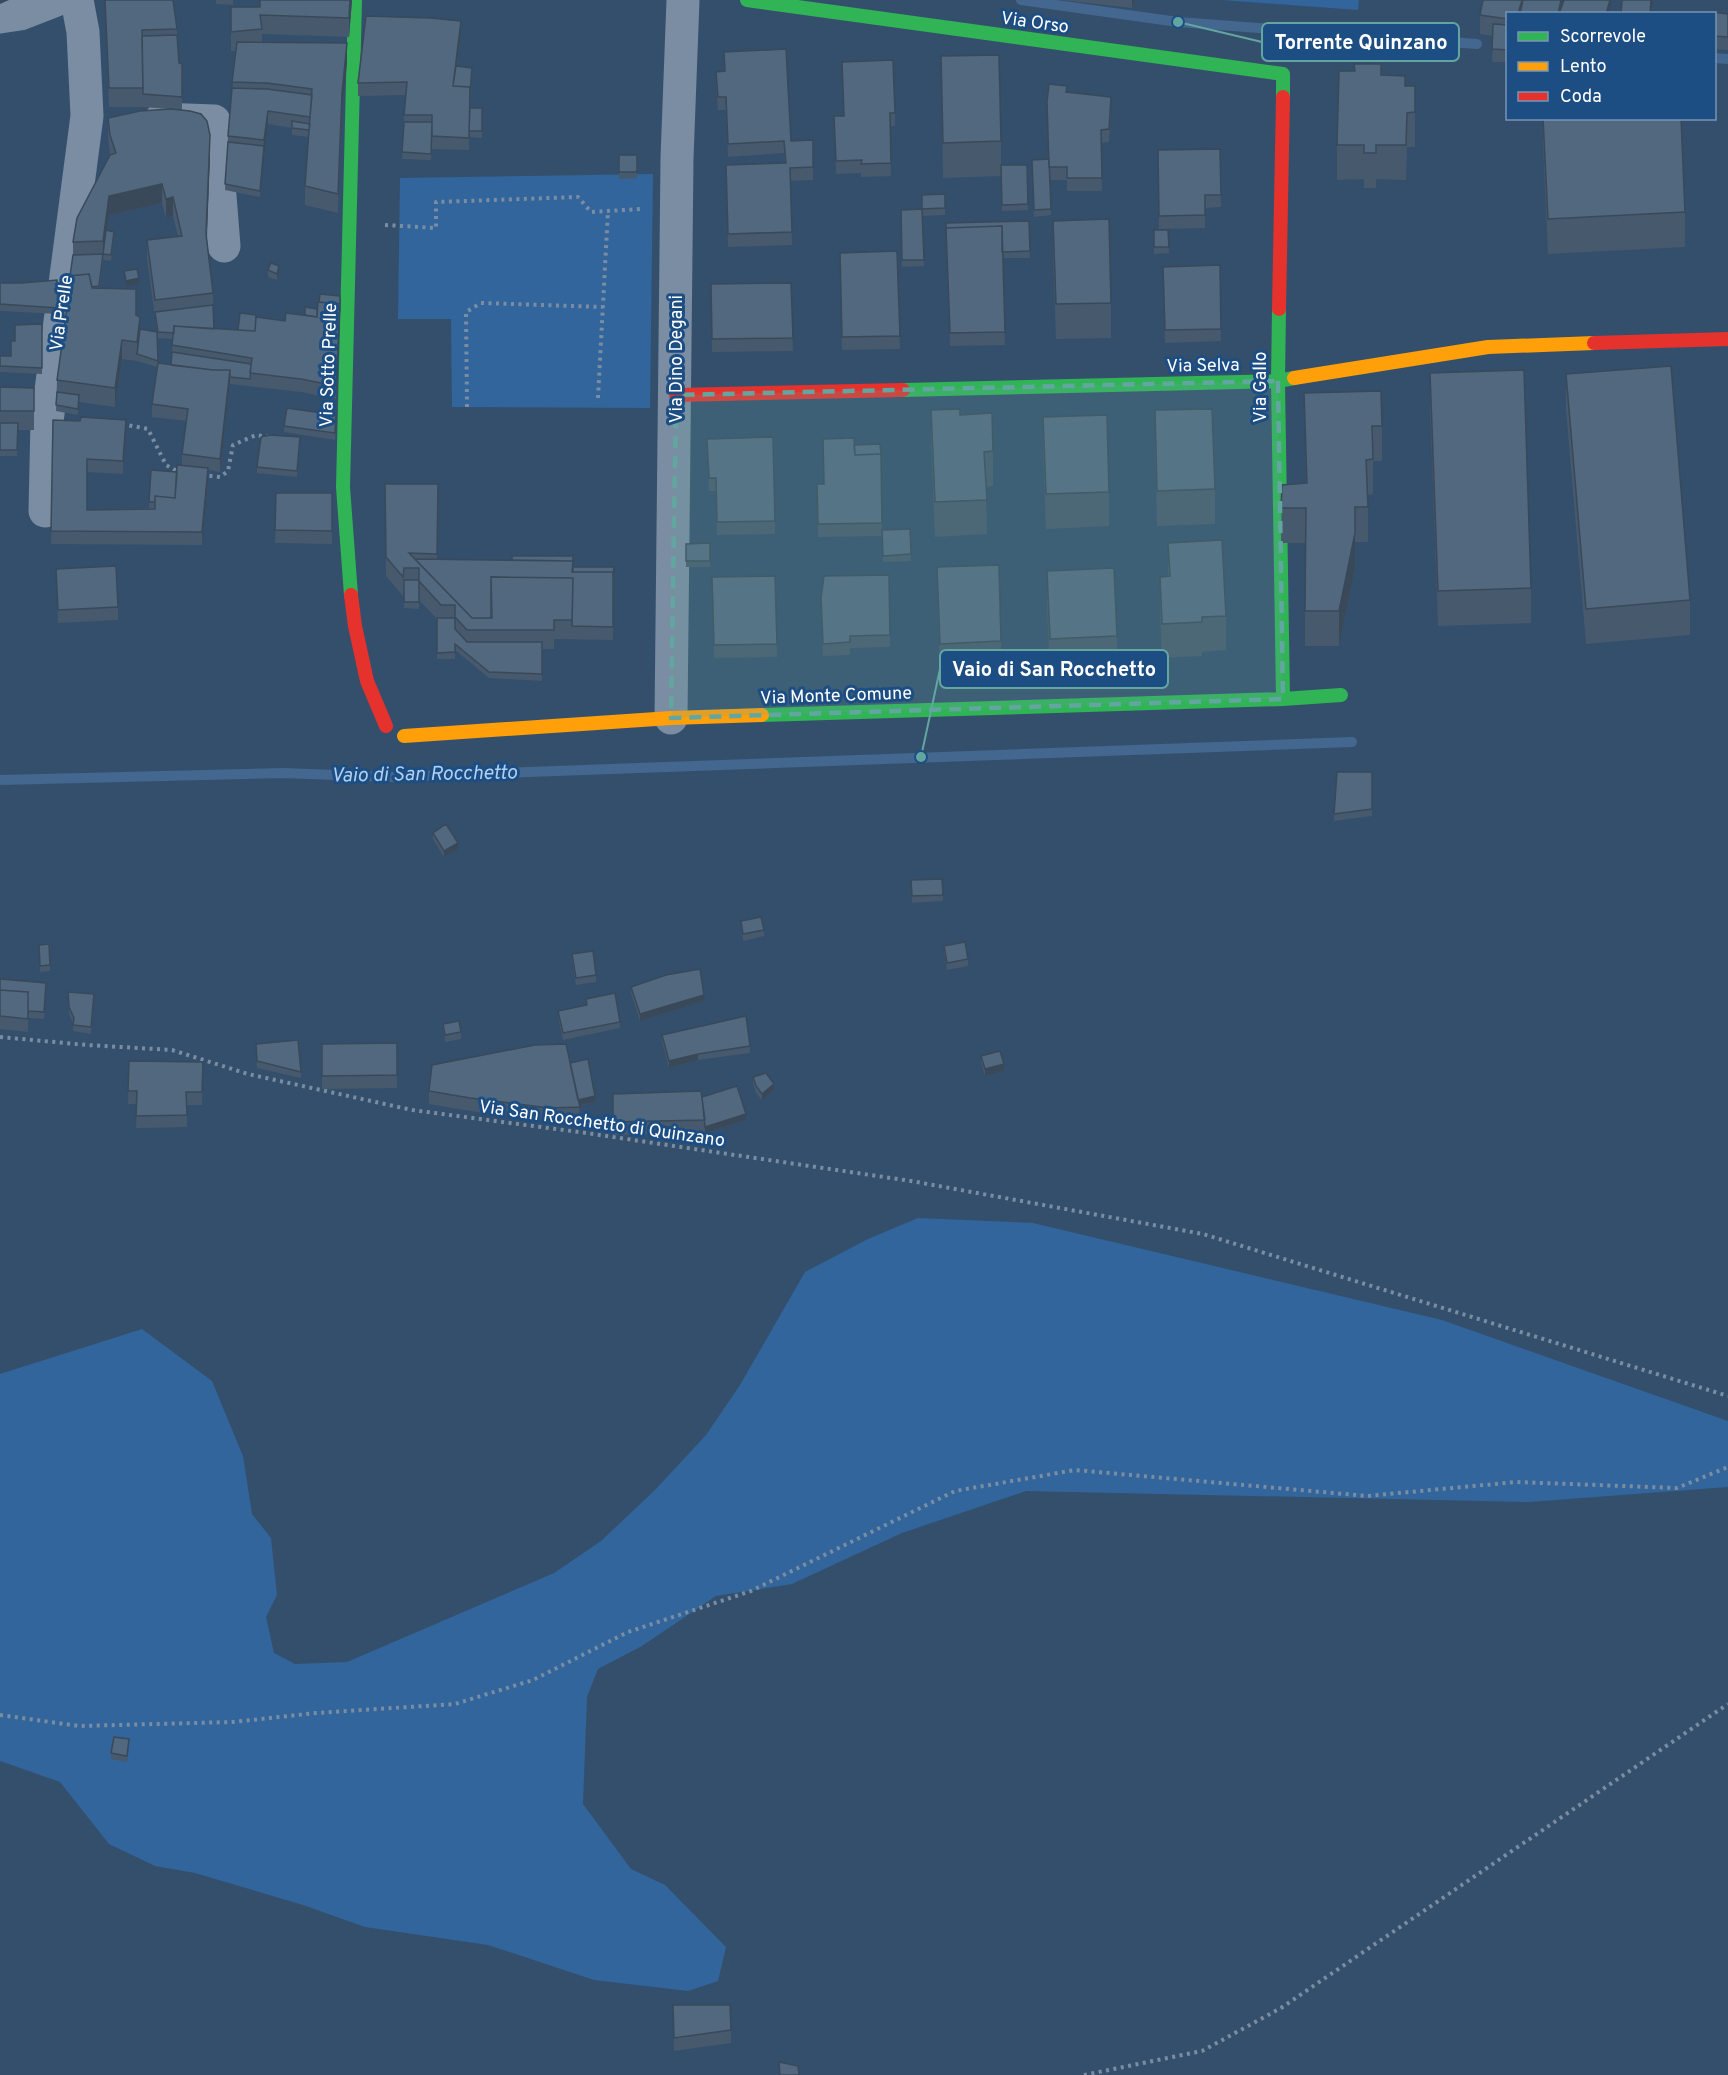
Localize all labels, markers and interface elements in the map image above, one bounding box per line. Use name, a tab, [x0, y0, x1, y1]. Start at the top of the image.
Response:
street label: Via Orso	[999, 7, 1070, 40]
legend	[1506, 12, 1716, 120]
callout: Torrente Quinzano	[1262, 23, 1459, 61]
text: Scorrevole	[1560, 26, 1646, 49]
text: Torrente Quinzano	[1274, 31, 1448, 57]
text: Lento	[1560, 56, 1606, 79]
text: Coda	[1560, 86, 1602, 109]
street label: Via Prelle	[46, 274, 79, 353]
street label: Via Dino Degani	[666, 295, 689, 423]
street label: Via Sotto Prelle	[316, 302, 343, 428]
street label: Via Gallo	[1250, 351, 1273, 423]
street label: Via Selva	[1166, 354, 1240, 379]
callout: Vaio di San Rocchetto	[940, 650, 1168, 688]
text: Vaio di San Rocchetto	[952, 658, 1156, 684]
street label: Via Monte Comune	[760, 682, 912, 711]
water label: Vaio di San Rocchetto	[331, 760, 518, 790]
street label: Via San Rocchetto di Quinzano	[477, 1096, 726, 1153]

